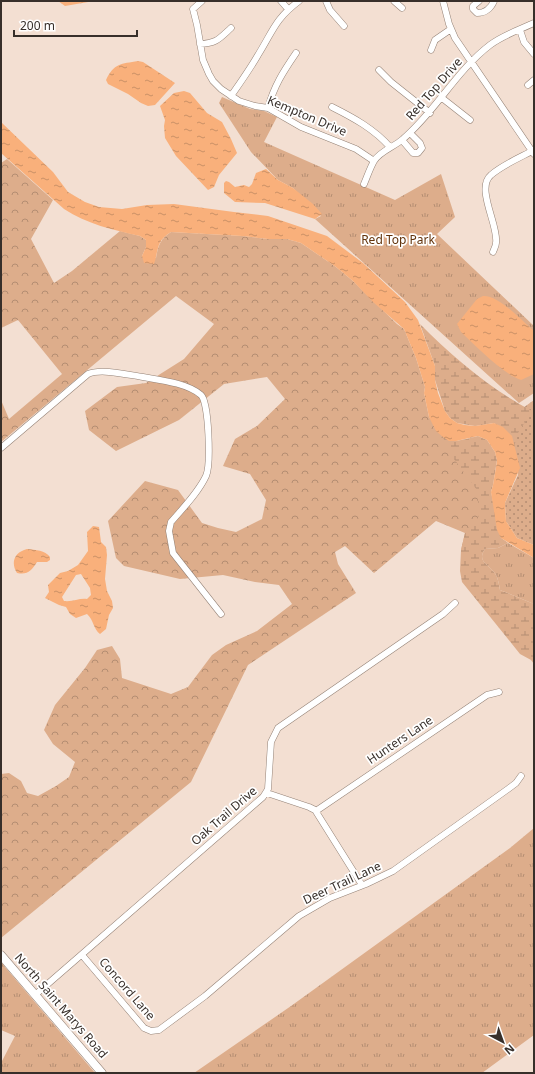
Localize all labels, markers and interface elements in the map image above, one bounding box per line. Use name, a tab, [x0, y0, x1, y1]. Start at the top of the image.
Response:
scale bar	[14, 12, 137, 38]
text: 200 m	[20, 17, 55, 34]
street label: Red Top Drive	[402, 53, 466, 124]
street label: Kempton Drive	[265, 91, 350, 140]
park label: Red Top Park	[361, 231, 435, 248]
street label: Hunters Lane	[364, 711, 436, 768]
street label: Oak Trail Drive	[187, 782, 260, 849]
street label: Deer Trail Lane	[300, 857, 384, 908]
street label: North Saint Marys Road	[11, 950, 112, 1062]
street label: Concord Lane	[95, 954, 159, 1024]
north arrow	[483, 1022, 523, 1062]
text: N	[502, 1041, 518, 1059]

